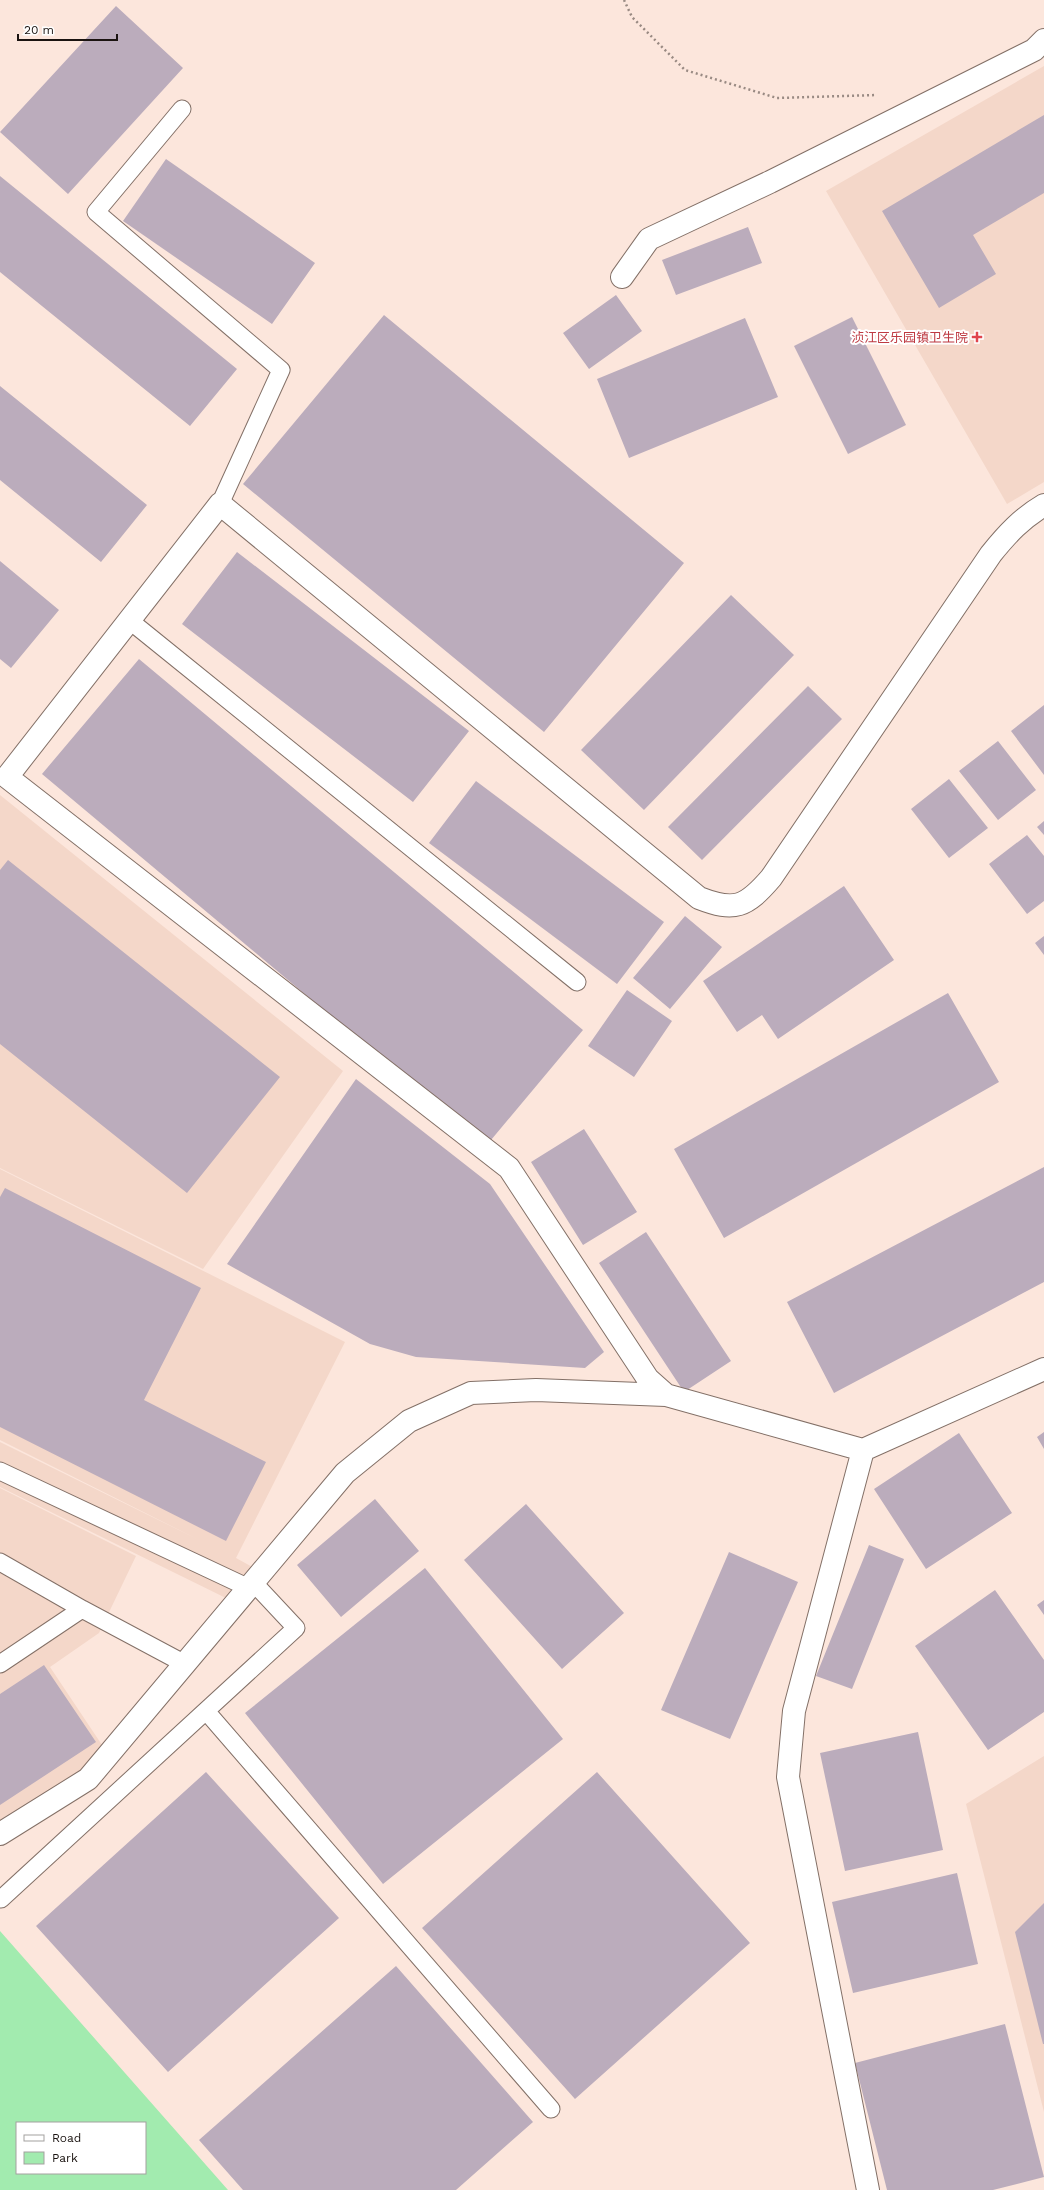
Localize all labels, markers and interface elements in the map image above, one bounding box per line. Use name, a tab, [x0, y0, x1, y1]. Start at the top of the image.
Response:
scale bar	[18, 16, 117, 42]
text: 20 m	[24, 23, 54, 37]
place label: 浈江区乐园镇卫生院	[851, 330, 968, 345]
marker: 浈江区乐园镇卫生院	[971, 331, 983, 343]
legend	[16, 2122, 146, 2174]
text: Road	[52, 2131, 81, 2145]
text: Park	[52, 2151, 78, 2165]

